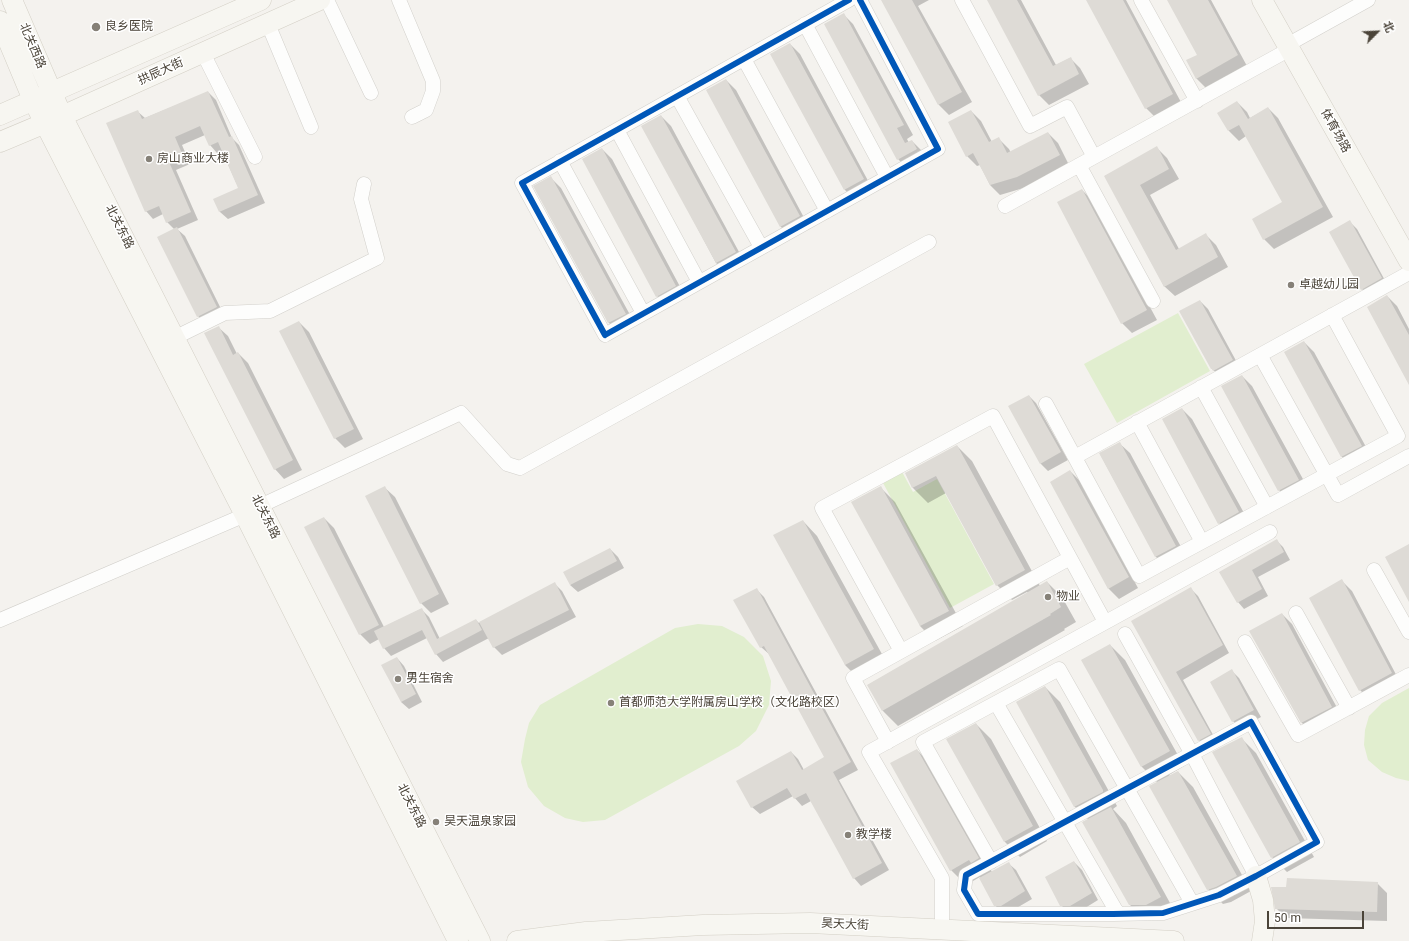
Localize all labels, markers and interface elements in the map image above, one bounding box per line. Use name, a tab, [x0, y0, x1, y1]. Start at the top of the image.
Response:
north arrow	[1357, 12, 1397, 52]
text: 北	[1380, 19, 1397, 35]
place label: 良乡医院	[105, 20, 153, 34]
street label: 北关西路	[16, 21, 48, 71]
marker: 良乡医院	[90, 21, 102, 33]
street label: 拱辰大街	[136, 56, 186, 88]
street label: 体育场路	[1317, 107, 1353, 155]
place label: 房山商业大楼	[157, 152, 229, 166]
marker: 房山商业大楼	[144, 154, 154, 164]
street label: 北关东路	[102, 202, 136, 252]
place label: 卓越幼儿园	[1299, 278, 1359, 292]
marker: 卓越幼儿园	[1286, 280, 1296, 290]
street label: 北关东路	[248, 492, 282, 542]
place label: 物业	[1056, 590, 1080, 604]
marker: 物业	[1043, 592, 1053, 602]
place label: 男生宿舍	[406, 672, 454, 686]
marker: 男生宿舍	[393, 674, 403, 684]
place label: 首都师范大学附属房山学校（文化路校区）	[619, 696, 847, 710]
marker: 首都师范大学附属房山学校（文化路校区）	[606, 698, 616, 708]
street label: 北关东路	[394, 781, 428, 831]
place label: 昊天温泉家园	[444, 815, 516, 829]
marker: 昊天温泉家园	[431, 817, 441, 827]
place label: 教学楼	[856, 828, 892, 842]
marker: 教学楼	[843, 830, 853, 840]
scale bar	[1269, 903, 1366, 929]
text: 50 m	[1274, 911, 1301, 925]
street label: 昊天大街	[821, 917, 869, 933]

